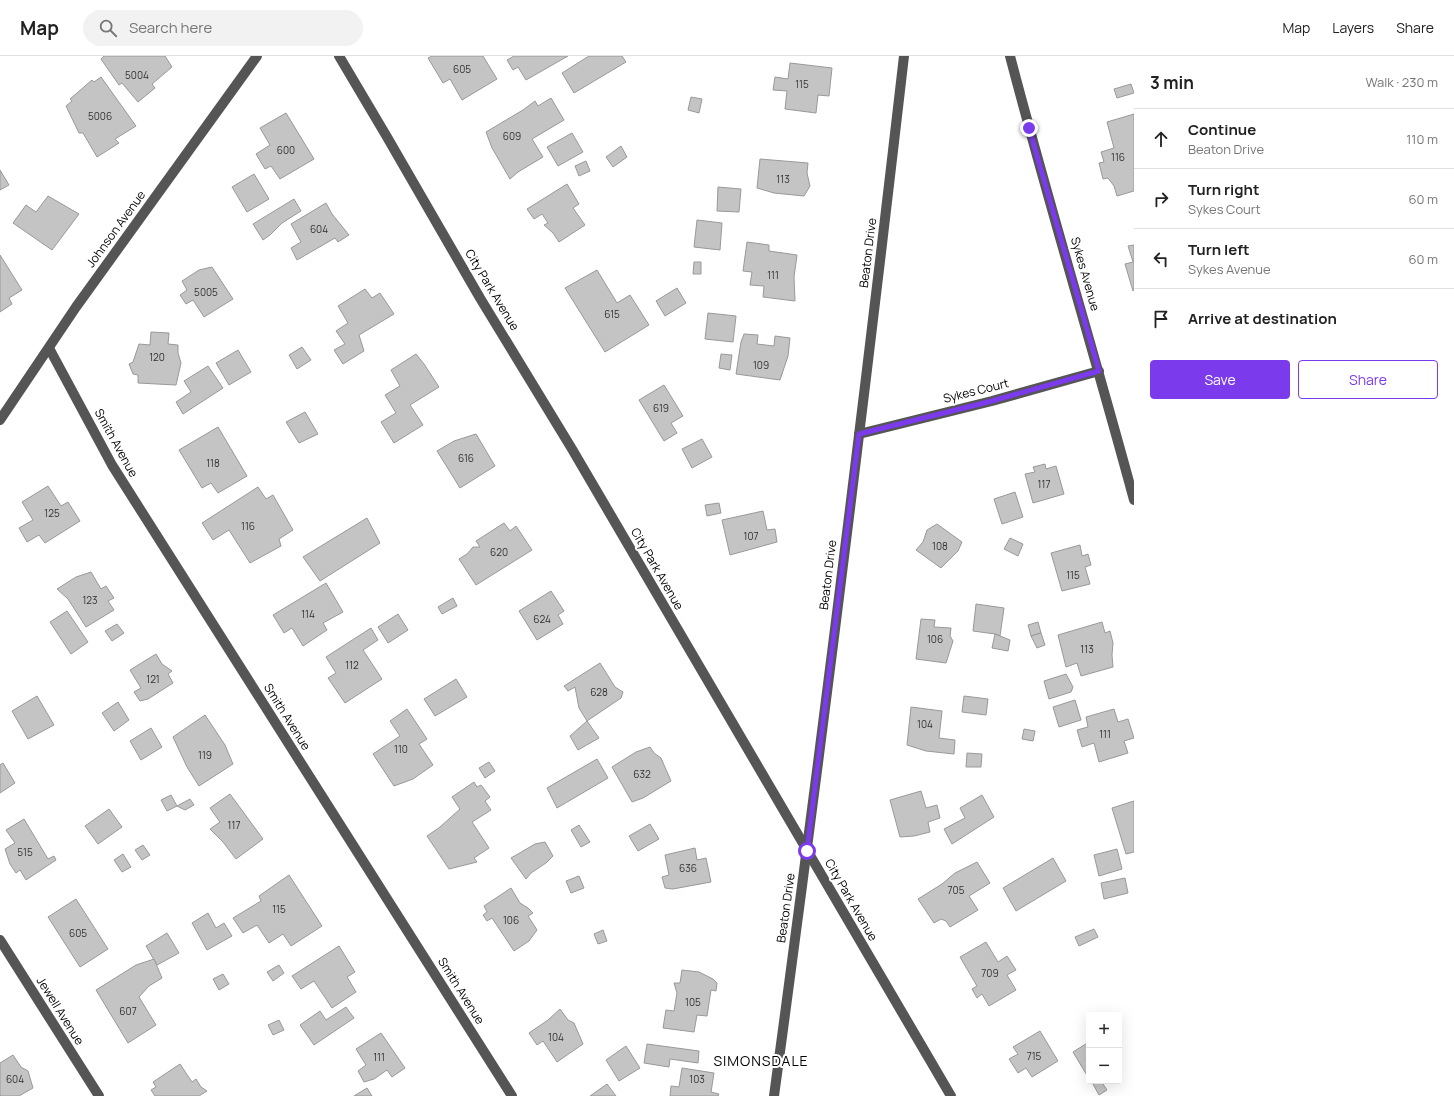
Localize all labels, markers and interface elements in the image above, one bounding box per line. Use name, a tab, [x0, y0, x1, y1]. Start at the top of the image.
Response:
search box	[83, 10, 363, 46]
text: Map	[20, 15, 59, 41]
icon: search	[97, 17, 119, 39]
text: Search here	[129, 17, 212, 38]
text: Map	[1282, 18, 1310, 37]
text: Layers	[1332, 18, 1374, 37]
text: Share	[1396, 18, 1434, 37]
house number: 605	[453, 62, 471, 76]
house number: 5004	[125, 68, 149, 82]
text: 3 min	[1150, 71, 1194, 94]
text: Walk · 230 m	[1365, 73, 1438, 91]
house number: 115	[795, 77, 809, 91]
house number: 5006	[88, 109, 112, 123]
route end	[1020, 119, 1038, 137]
text: Continue	[1188, 119, 1256, 140]
icon: ahead	[1150, 128, 1172, 150]
house number: 609	[503, 129, 521, 143]
text: 110 m	[1406, 130, 1438, 148]
text: Beaton Drive	[1188, 140, 1264, 158]
house number: 600	[277, 143, 295, 157]
house number: 116	[1111, 150, 1125, 164]
house number: 113	[776, 172, 790, 186]
text: Turn right	[1188, 179, 1259, 200]
street label: Johnson Avenue	[82, 187, 149, 270]
icon: right	[1150, 188, 1172, 210]
text: 60 m	[1408, 190, 1438, 208]
text: Sykes Court	[1188, 200, 1261, 218]
street label: Beaton Drive	[855, 217, 880, 289]
house number: 604	[310, 222, 328, 236]
street label: Sykes Avenue	[1067, 235, 1104, 313]
text: Turn left	[1188, 239, 1250, 260]
street label: City Park Avenue	[461, 246, 523, 334]
icon: left	[1150, 248, 1172, 270]
text: 60 m	[1408, 250, 1438, 268]
text: Sykes Avenue	[1188, 260, 1271, 278]
house number: 111	[767, 268, 779, 282]
house number: 5005	[194, 285, 218, 299]
house number: 615	[604, 307, 620, 321]
icon: arrive	[1150, 308, 1172, 330]
text: Arrive at destination	[1188, 308, 1337, 329]
house number: 120	[149, 350, 165, 364]
house number: 109	[753, 358, 769, 372]
button: Save	[1150, 360, 1290, 399]
button: Share	[1298, 360, 1438, 399]
street label: Sykes Court	[941, 374, 1011, 407]
house number: 619	[653, 401, 669, 415]
street label: Smith Avenue	[91, 405, 142, 480]
house number: 616	[458, 451, 474, 465]
house number: 118	[206, 456, 220, 470]
house number: 117	[1038, 477, 1050, 491]
house number: 125	[44, 506, 60, 520]
house number: 116	[241, 519, 255, 533]
street label: City Park Avenue	[627, 525, 688, 613]
house number: 107	[743, 529, 759, 543]
street label: Beaton Drive	[815, 539, 840, 611]
house number: 108	[932, 539, 948, 553]
house number: 620	[490, 545, 508, 559]
house number: 115	[1066, 568, 1080, 582]
house number: 123	[82, 593, 98, 607]
house number: 114	[301, 607, 315, 621]
house number: 624	[533, 612, 551, 626]
house number: 106	[927, 632, 943, 646]
house number: 113	[1080, 642, 1094, 656]
house number: 112	[345, 658, 359, 672]
house number: 121	[146, 672, 160, 686]
street label: Smith Avenue	[260, 680, 315, 753]
house number: 628	[590, 685, 608, 699]
house number: 104	[917, 717, 933, 731]
house number: 111	[1099, 727, 1111, 741]
house number: 110	[394, 742, 408, 756]
house number: 119	[198, 748, 212, 762]
house number: 632	[633, 767, 651, 781]
house number: 117	[228, 818, 240, 832]
route start	[798, 842, 816, 860]
house number: 515	[17, 845, 33, 859]
street label: City Park Avenue	[821, 856, 882, 944]
house number: 636	[679, 861, 697, 875]
street label: Beaton Drive	[772, 872, 799, 944]
house number: 705	[948, 883, 965, 897]
house number: 115	[272, 902, 286, 916]
house number: 106	[503, 913, 519, 927]
house number: 605	[69, 926, 87, 940]
street label: Smith Avenue	[434, 954, 489, 1027]
house number: 709	[981, 966, 999, 980]
street label: Jewell Avenue	[33, 973, 88, 1048]
house number: 105	[685, 995, 701, 1009]
house number: 607	[119, 1004, 137, 1018]
map controls	[1086, 1012, 1122, 1084]
button: +	[1086, 1012, 1122, 1048]
house number: 104	[548, 1030, 564, 1044]
button: −	[1086, 1048, 1122, 1084]
house number: 715	[1027, 1049, 1042, 1063]
house number: 111	[373, 1050, 385, 1064]
district label: SIMONSDALE	[713, 1051, 809, 1070]
house number: 604	[6, 1072, 24, 1086]
house number: 103	[689, 1072, 705, 1086]

